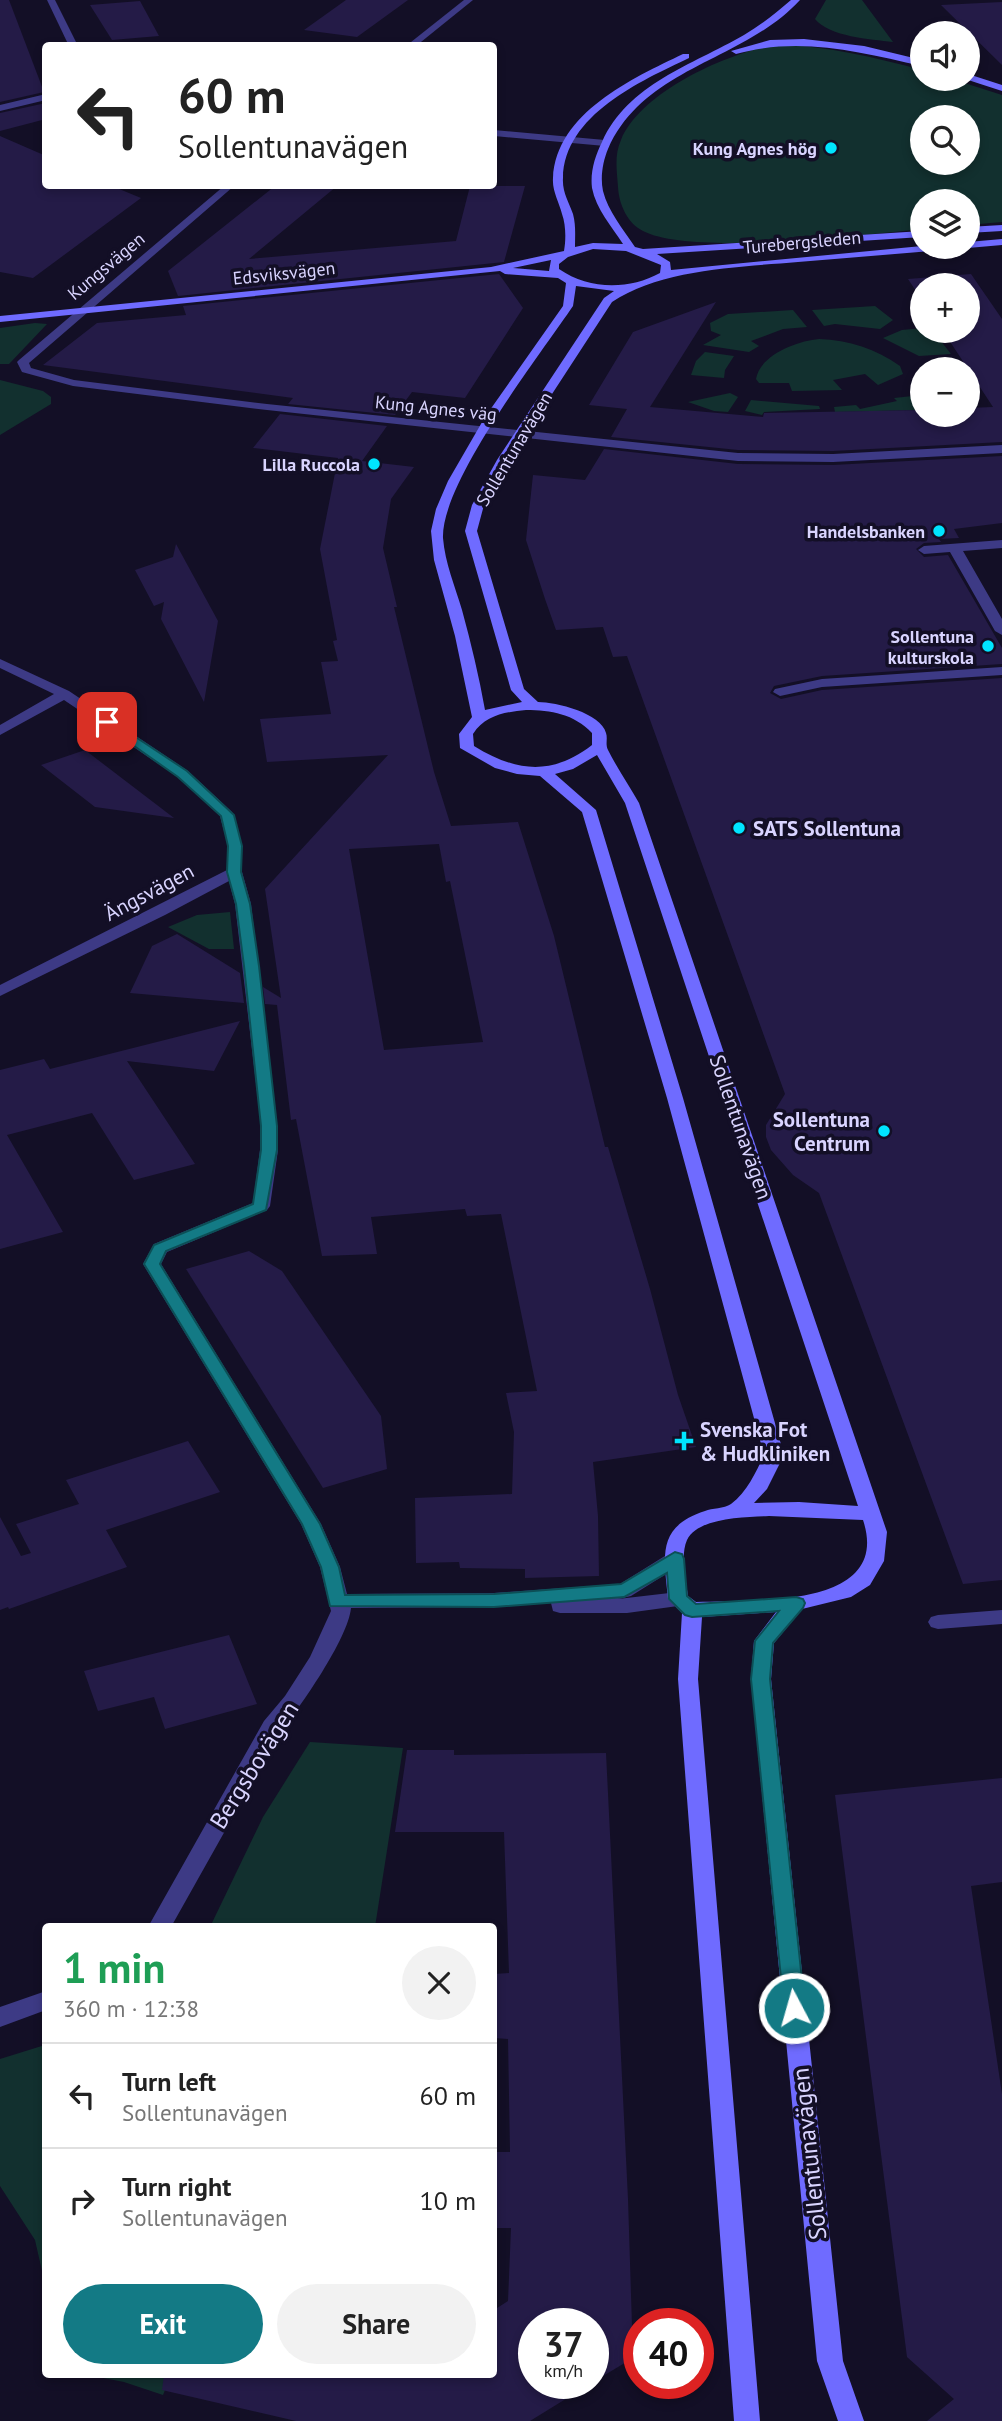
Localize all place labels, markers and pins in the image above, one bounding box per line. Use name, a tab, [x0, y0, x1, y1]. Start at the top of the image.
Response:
place label: Kung Agnes hög	[693, 137, 817, 160]
marker: Kung Agnes hög	[823, 140, 839, 156]
place label: Lilla Ruccola	[262, 453, 360, 476]
marker: Lilla Ruccola	[366, 456, 382, 472]
place label: Handelsbanken	[807, 520, 925, 543]
marker: Handelsbanken	[931, 523, 947, 539]
place label: Sollentuna kulturskola	[888, 625, 974, 669]
marker: Sollentuna kulturskola	[980, 638, 996, 654]
pin	[77, 692, 137, 752]
place label: SATS Sollentuna	[753, 815, 901, 842]
marker: SATS Sollentuna	[731, 820, 747, 836]
place label: Sollentuna Centrum	[773, 1106, 870, 1157]
marker: Sollentuna Centrum	[876, 1123, 892, 1139]
place label: Svenska Fot & Hudkliniken	[700, 1416, 830, 1467]
marker: Svenska Fot & Hudkliniken	[674, 1431, 694, 1451]

